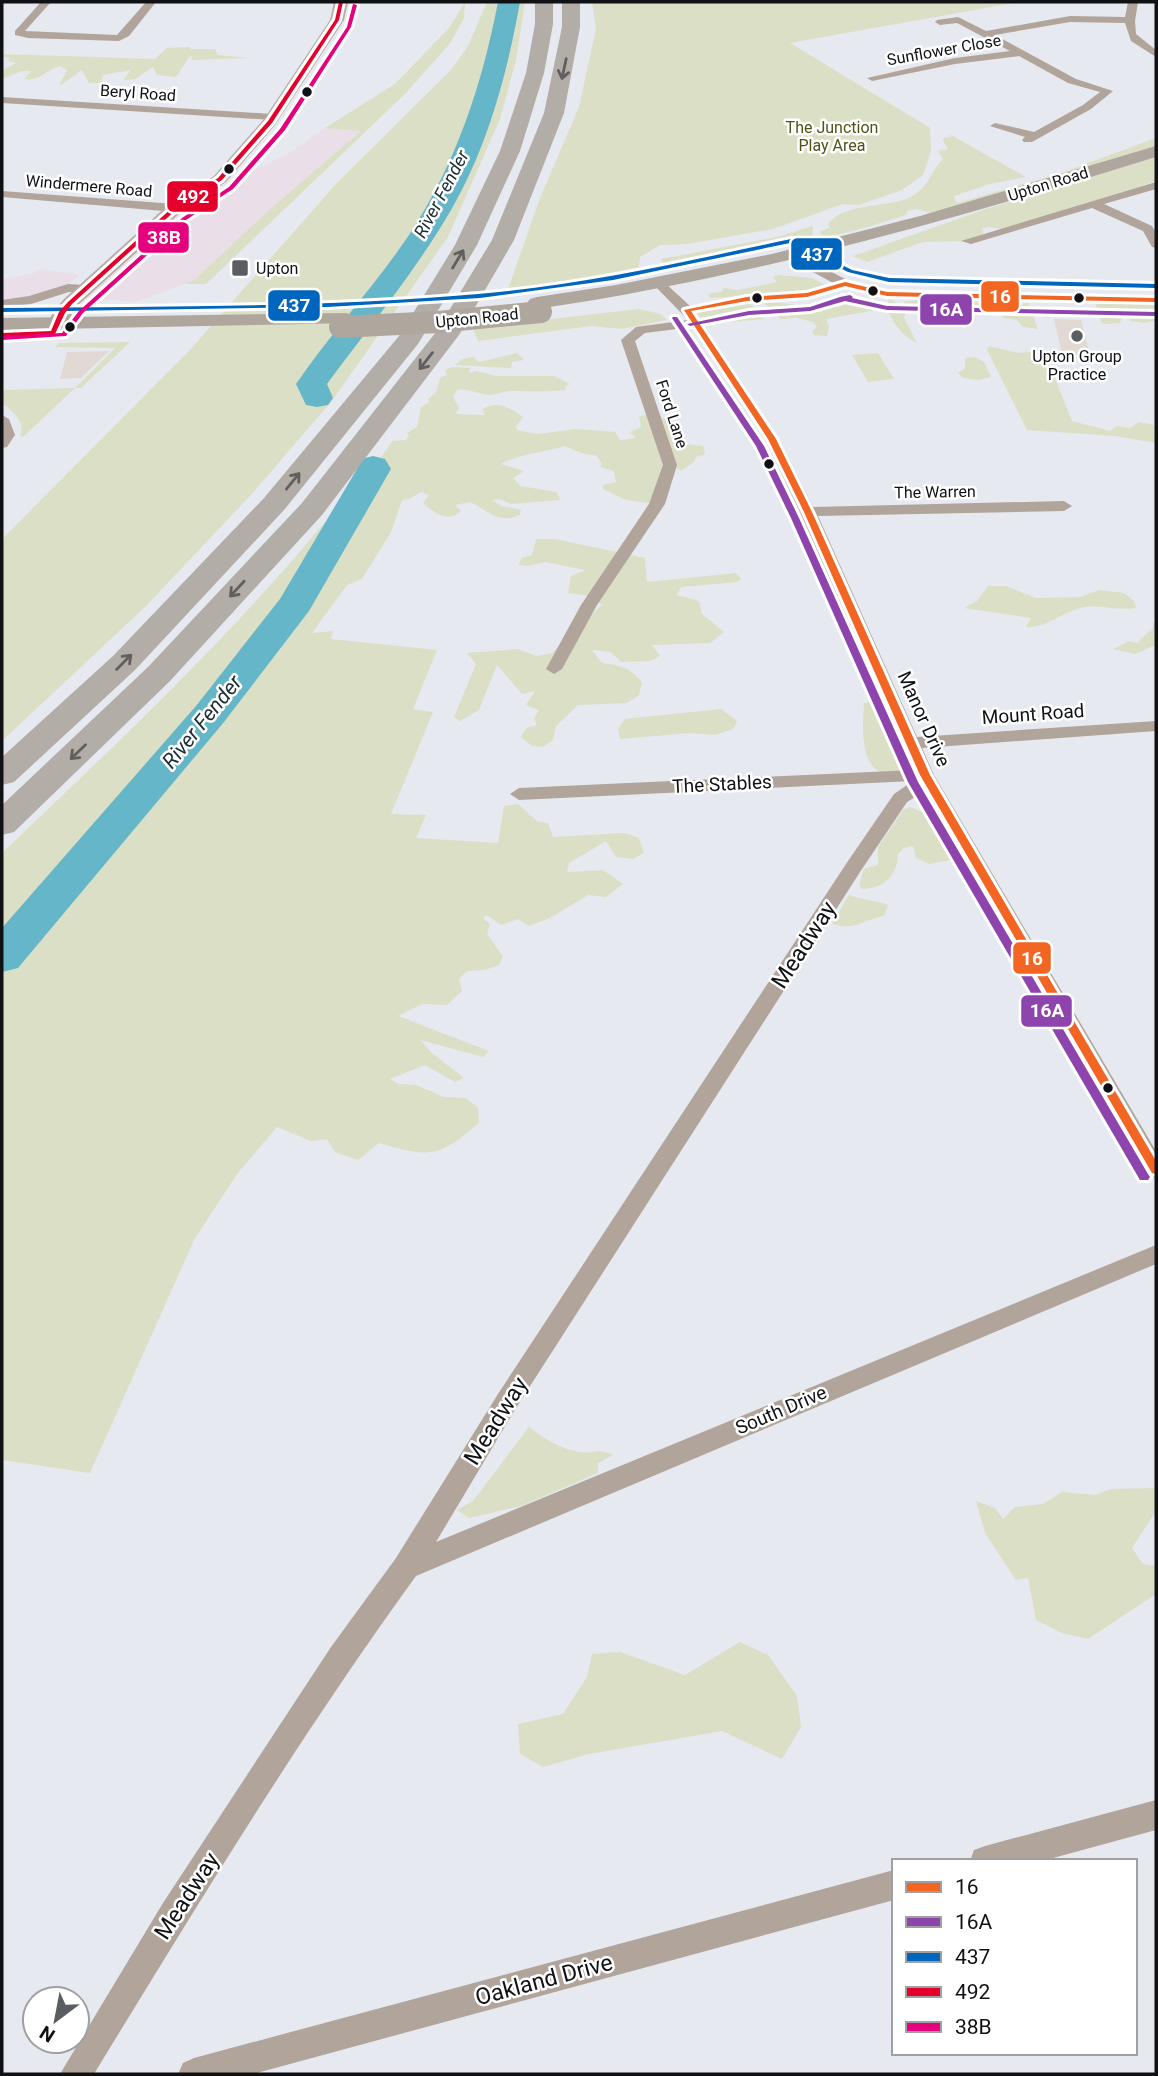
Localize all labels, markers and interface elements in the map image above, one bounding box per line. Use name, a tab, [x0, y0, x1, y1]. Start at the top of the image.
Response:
street label: Sunflower Close	[886, 31, 1002, 69]
one-way arrow	[556, 57, 570, 80]
street label: Beryl Road	[99, 81, 177, 105]
unlabelled marker	[300, 85, 314, 99]
park label: The Junction Play Area	[786, 118, 878, 155]
water label: River Fender	[409, 146, 473, 241]
unlabelled marker	[222, 162, 236, 176]
street label: Upton Road	[1005, 163, 1091, 205]
street label: Windermere Road	[25, 171, 153, 201]
line badge: 492	[166, 180, 219, 213]
text: 492	[177, 185, 209, 208]
line badge: 38B	[137, 221, 190, 254]
text: 38B	[147, 226, 181, 249]
line badge: 437	[790, 237, 843, 271]
text: 437	[801, 243, 833, 266]
one-way arrow	[451, 249, 465, 269]
marker: Upton	[230, 258, 250, 278]
place label: Upton	[256, 259, 298, 278]
line badge: 16	[980, 280, 1020, 313]
unlabelled marker	[866, 284, 880, 298]
text: 16	[989, 285, 1011, 308]
line badge: 437	[267, 289, 321, 322]
unlabelled marker	[750, 291, 764, 305]
unlabelled marker	[1072, 291, 1086, 305]
line badge: 16A	[919, 293, 973, 326]
text: 437	[278, 294, 310, 317]
text: 16A	[929, 298, 964, 321]
street label: Upton Road	[435, 304, 519, 332]
unlabelled marker	[63, 320, 77, 334]
marker: Upton Group Practice	[1069, 328, 1085, 344]
place label: Upton Group Practice	[1032, 347, 1122, 384]
one-way arrow	[419, 352, 434, 370]
street label: Ford Lane	[652, 377, 692, 451]
unlabelled marker	[762, 457, 776, 471]
one-way arrow	[286, 472, 301, 490]
street label: The Warren	[894, 482, 976, 502]
one-way arrow	[229, 580, 246, 597]
one-way arrow	[116, 654, 133, 671]
street label: Manor Drive	[893, 668, 955, 770]
water label: River Fender	[157, 670, 247, 773]
street label: Mount Road	[981, 699, 1085, 729]
one-way arrow	[70, 743, 87, 760]
street label: The Stables	[672, 770, 772, 798]
street label: Meadway	[766, 896, 842, 994]
line badge: 16	[1012, 941, 1052, 975]
text: 16	[1021, 947, 1043, 970]
line badge: 16A	[1020, 994, 1073, 1028]
text: 16A	[1030, 999, 1065, 1022]
unlabelled marker	[1101, 1081, 1115, 1095]
street label: Meadway	[459, 1372, 534, 1470]
street label: South Drive	[732, 1381, 830, 1439]
street label: Meadway	[149, 1847, 225, 1945]
legend	[892, 1859, 1137, 2055]
text: 16	[955, 1875, 979, 1899]
text: 16A	[955, 1910, 993, 1934]
text: 437	[955, 1945, 990, 1969]
street label: Oakland Drive	[472, 1949, 616, 2011]
text: 492	[955, 1980, 991, 2004]
north arrow	[21, 1985, 91, 2055]
text: 38B	[955, 2015, 992, 2039]
text: N	[35, 2021, 59, 2047]

